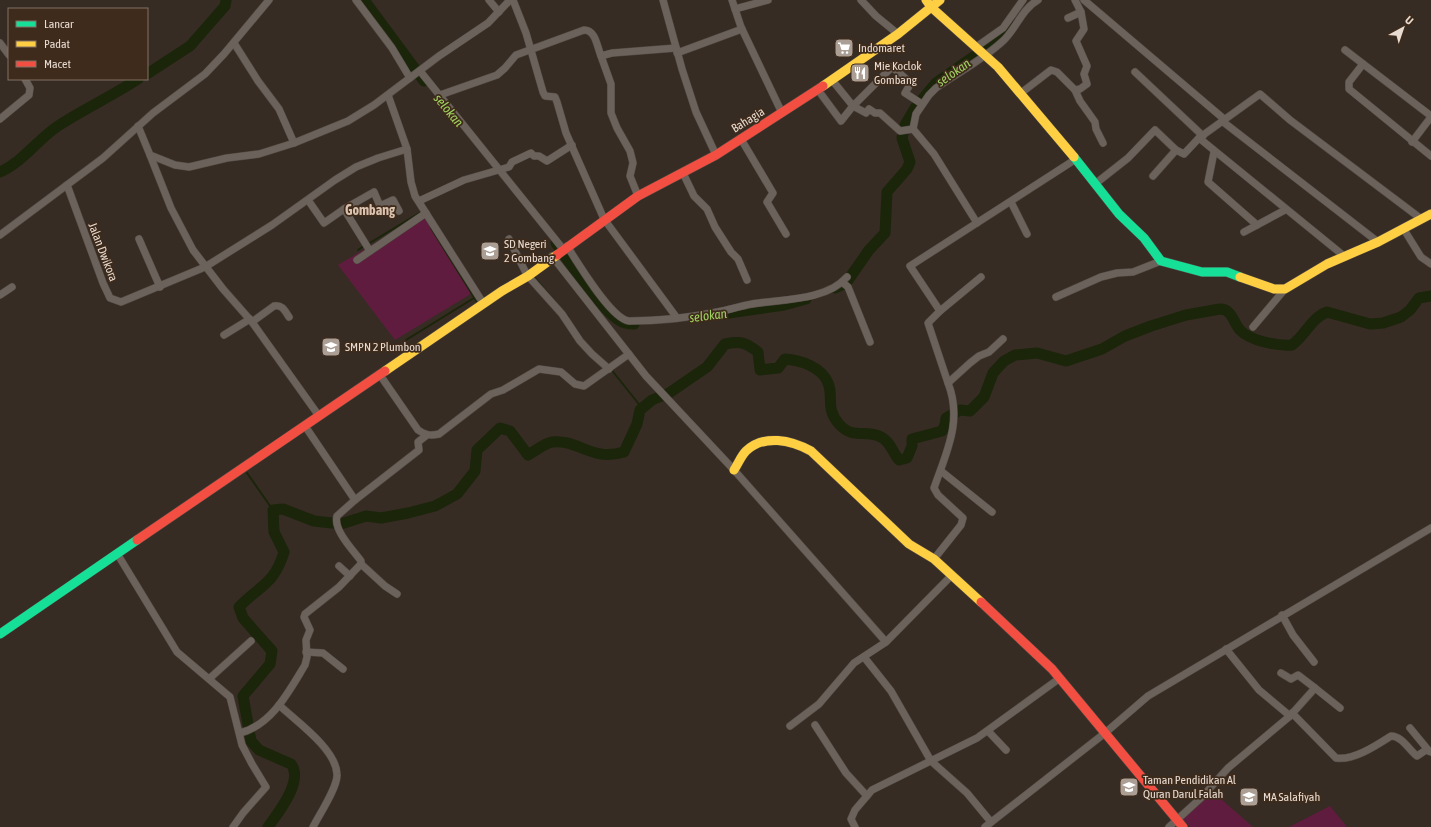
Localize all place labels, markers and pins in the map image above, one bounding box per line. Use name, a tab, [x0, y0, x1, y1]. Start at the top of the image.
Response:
supermarket icon: Indomaret	[833, 37, 855, 59]
place label: Indomaret	[858, 41, 905, 55]
place label: Mie Koclok Gombang	[874, 59, 922, 87]
restaurant icon: Mie Koclok Gombang	[849, 62, 871, 84]
place label: SD Negeri 2 Gombang	[504, 237, 555, 265]
school or university icon: SD Negeri 2 Gombang	[479, 240, 501, 262]
school or university icon: SMPN 2 Plumbon	[320, 336, 342, 358]
place label: SMPN 2 Plumbon	[345, 340, 421, 354]
place label: Taman Pendidikan Al Quran Darul Falah	[1143, 773, 1237, 801]
school or university icon: Taman Pendidikan Al Quran Darul Falah	[1118, 776, 1140, 798]
school or university icon: MA Salafiyah	[1238, 786, 1260, 808]
place label: MA Salafiyah	[1263, 790, 1320, 804]

